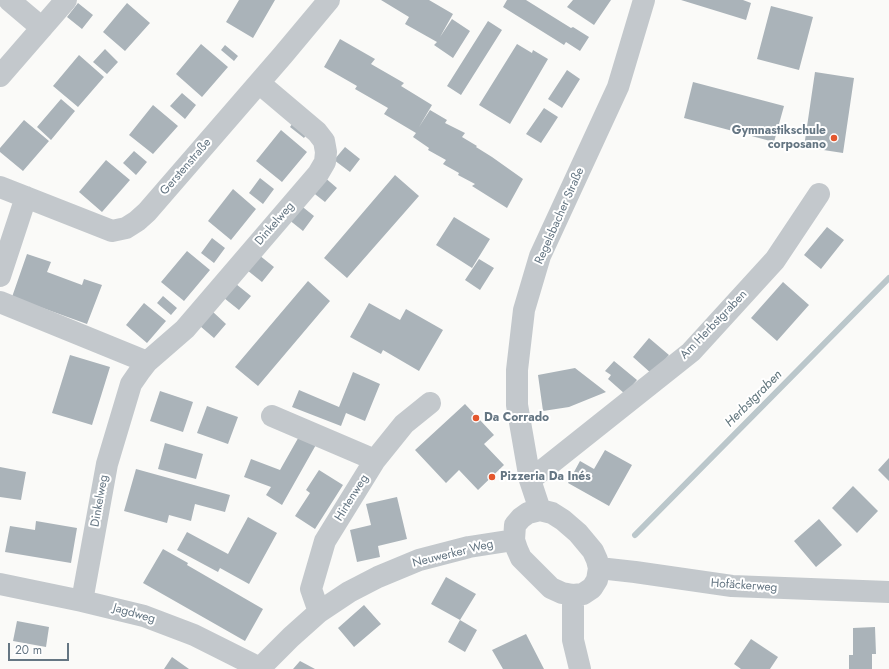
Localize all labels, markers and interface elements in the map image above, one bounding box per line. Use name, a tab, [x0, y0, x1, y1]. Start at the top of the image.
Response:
place label: Gymnastikschule corposano	[732, 124, 826, 152]
marker: Gymnastikschule corposano	[829, 133, 839, 143]
street label: Gerstenstraße	[157, 136, 215, 198]
street label: Regelsbacher Straße	[532, 165, 588, 267]
street label: Dinkelweg	[252, 199, 298, 249]
street label: Am Herbstgraben	[677, 287, 751, 363]
water label: Herbstgraben	[722, 367, 786, 431]
place label: Da Corrado	[484, 411, 549, 425]
marker: Da Corrado	[471, 413, 481, 423]
place label: Pizzeria Da Inés	[500, 470, 591, 484]
street label: Hirtenweg	[332, 472, 372, 524]
marker: Pizzeria Da Inés	[487, 472, 497, 482]
street label: Dinkelweg	[88, 474, 112, 528]
street label: Neuwerker Weg	[411, 537, 495, 571]
street label: Hofäckerweg	[710, 576, 778, 596]
street label: Jagdweg	[111, 601, 157, 627]
scale bar	[10, 635, 71, 661]
text: 20 m	[15, 641, 42, 659]

